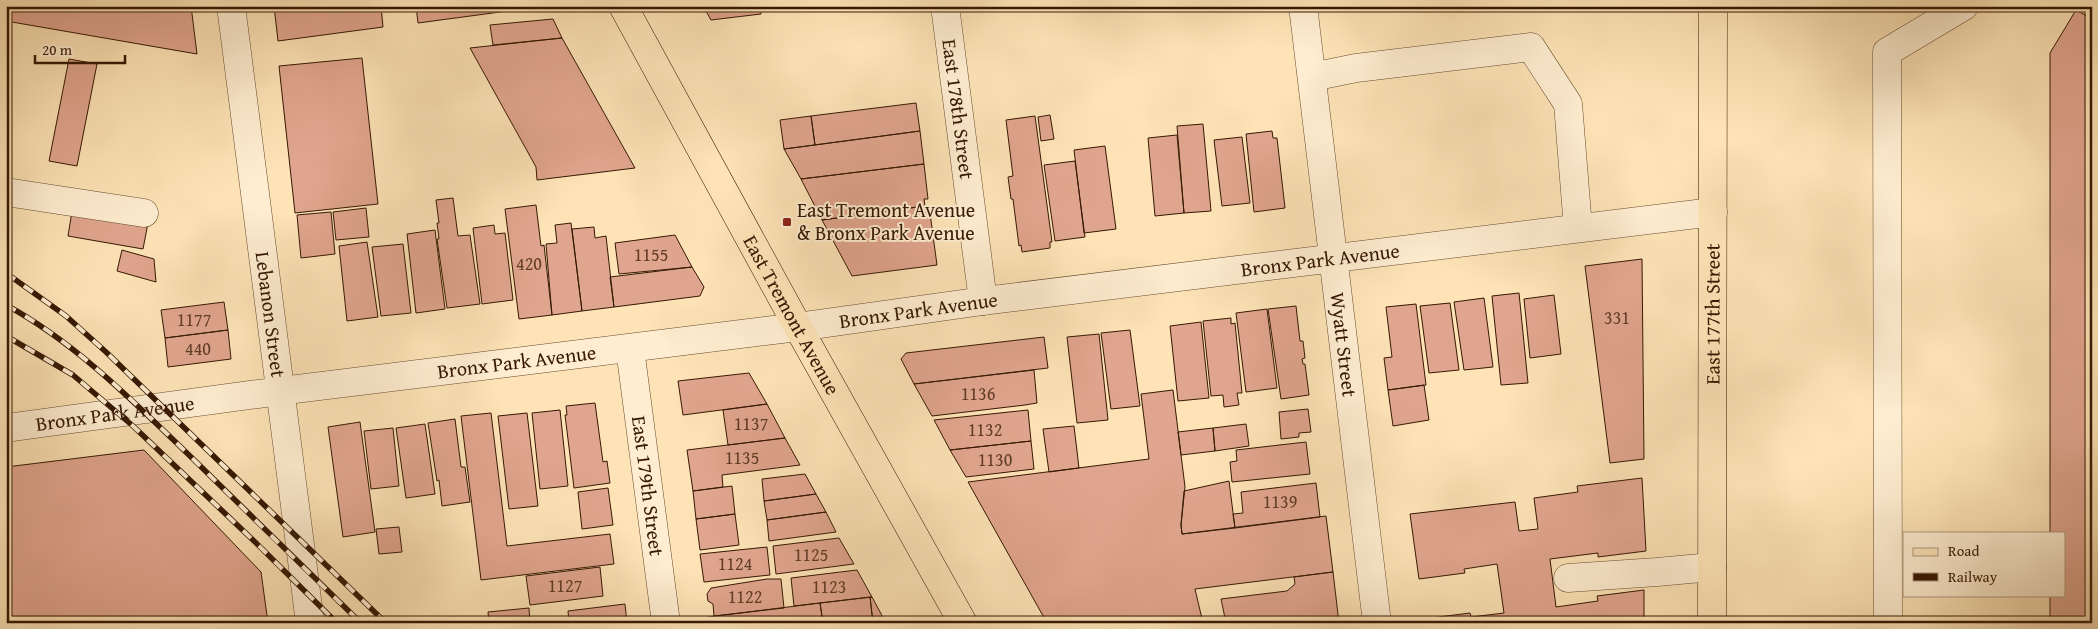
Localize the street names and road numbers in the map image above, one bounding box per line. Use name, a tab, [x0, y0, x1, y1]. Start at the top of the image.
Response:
street label: East 178th Street	[935, 37, 982, 181]
street label: East Tremont Avenue	[737, 230, 848, 400]
street label: Bronx Park Avenue	[1239, 235, 1401, 283]
street label: East 177th Street	[1697, 243, 1727, 385]
street label: Lebanon Street	[249, 250, 293, 379]
street label: Bronx Park Avenue	[837, 284, 999, 335]
street label: Wyatt Street	[1323, 291, 1365, 399]
street label: Bronx Park Avenue	[436, 337, 598, 385]
street label: Bronx Park Avenue	[34, 388, 196, 438]
street label: East 179th Street	[625, 414, 672, 558]

